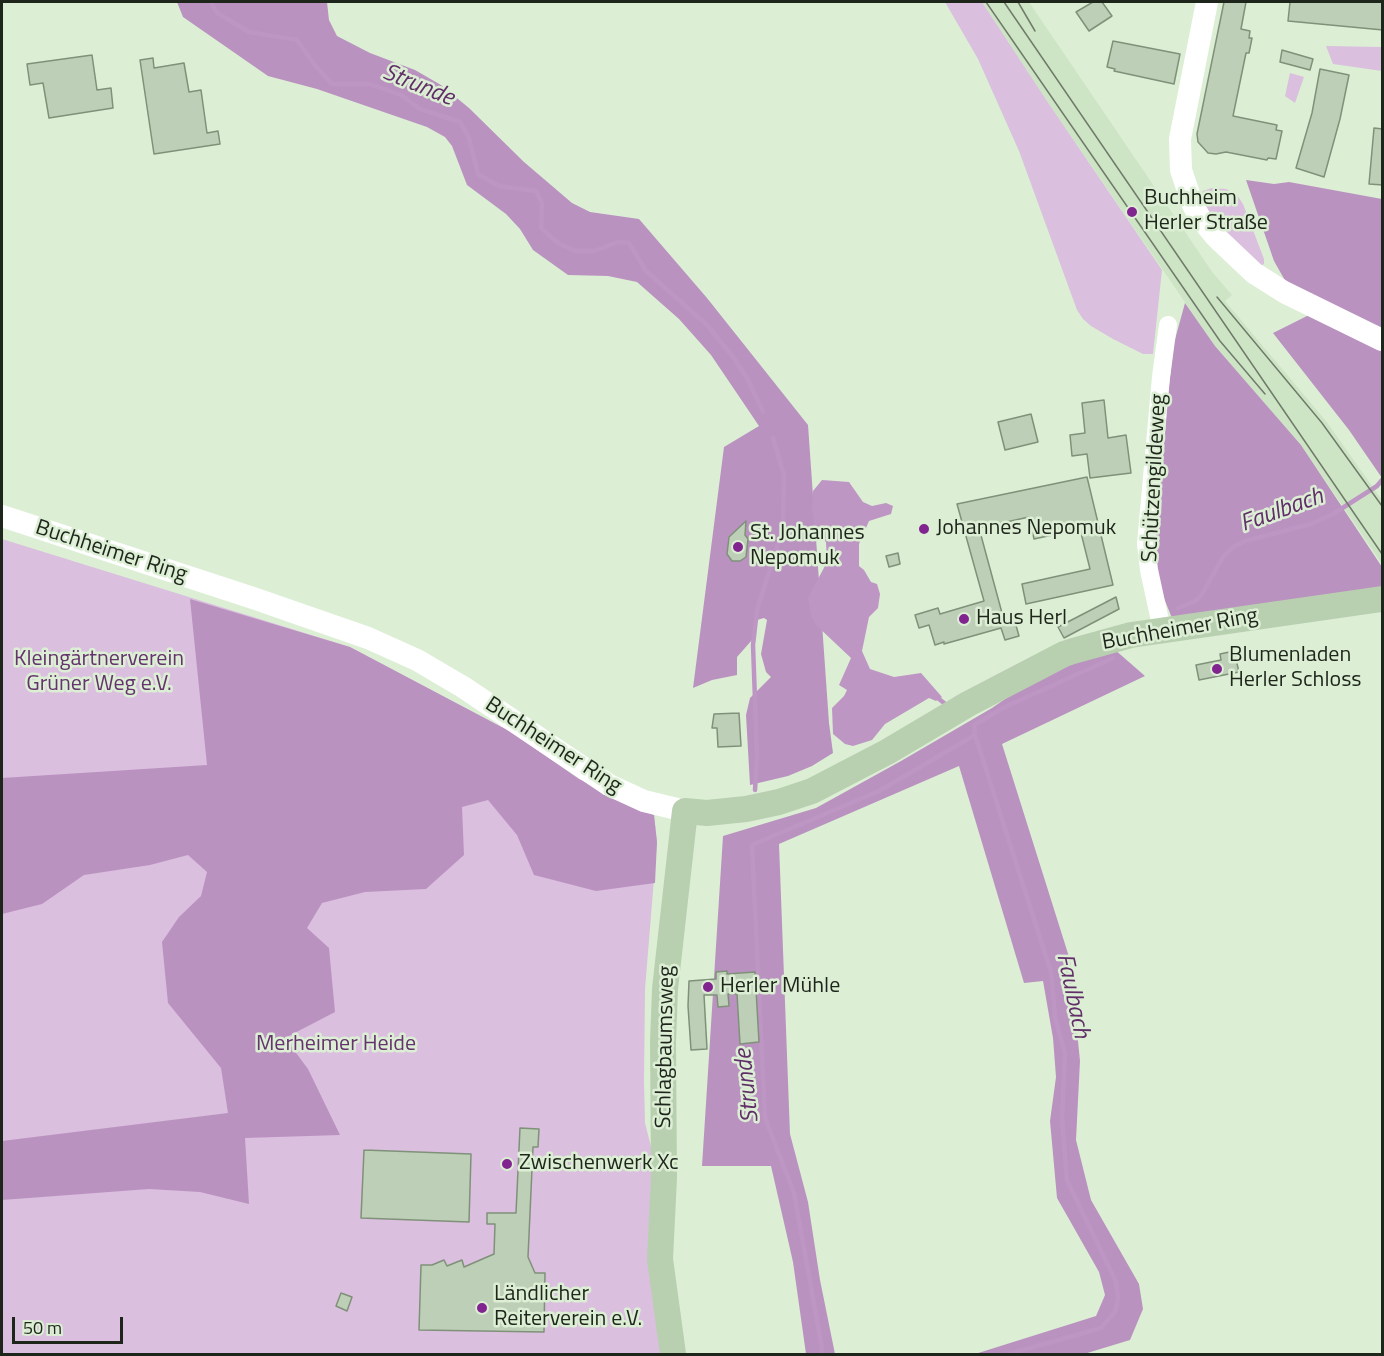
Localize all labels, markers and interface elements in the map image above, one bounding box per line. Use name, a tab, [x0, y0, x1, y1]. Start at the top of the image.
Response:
water label: Strunde	[378, 59, 458, 113]
place label: Buchheim Herler Straße	[1144, 186, 1268, 237]
marker: Buchheim Herler Straße	[1125, 205, 1139, 219]
street label: Schützengildeweg	[1137, 393, 1173, 563]
water label: Faulbach	[1237, 483, 1327, 539]
street label: Buchheimer Ring	[32, 515, 190, 589]
place label: Johannes Nepomuk	[936, 516, 1116, 542]
place label: St. Johannes Nepomuk	[750, 521, 865, 572]
marker: Johannes Nepomuk	[917, 522, 931, 536]
marker: St. Johannes Nepomuk	[731, 540, 745, 554]
street label: Buchheimer Ring	[1100, 603, 1260, 657]
place label: Haus Herl	[976, 606, 1067, 632]
marker: Haus Herl	[957, 612, 971, 626]
place label: Blumenladen Herler Schloss	[1229, 643, 1362, 694]
park label: Kleingärtnerverein Grüner Weg e.V.	[14, 647, 184, 698]
marker: Blumenladen Herler Schloss	[1210, 662, 1224, 676]
street label: Buchheimer Ring	[480, 692, 626, 800]
water label: Faulbach	[1049, 951, 1095, 1041]
street label: Schlagbaumsweg	[651, 965, 681, 1129]
place label: Herler Mühle	[720, 974, 840, 1000]
marker: Herler Mühle	[701, 980, 715, 994]
park label: Merheimer Heide	[256, 1032, 416, 1058]
water label: Strunde	[730, 1048, 766, 1124]
place label: Zwischenwerk Xc	[519, 1151, 679, 1177]
marker: Zwischenwerk Xc	[500, 1157, 514, 1171]
place label: Ländlicher Reiterverein e.V.	[494, 1282, 642, 1334]
marker: Ländlicher Reiterverein e.V.	[475, 1301, 489, 1315]
scale bar	[15, 1305, 126, 1343]
text: 50 m	[23, 1314, 62, 1341]

